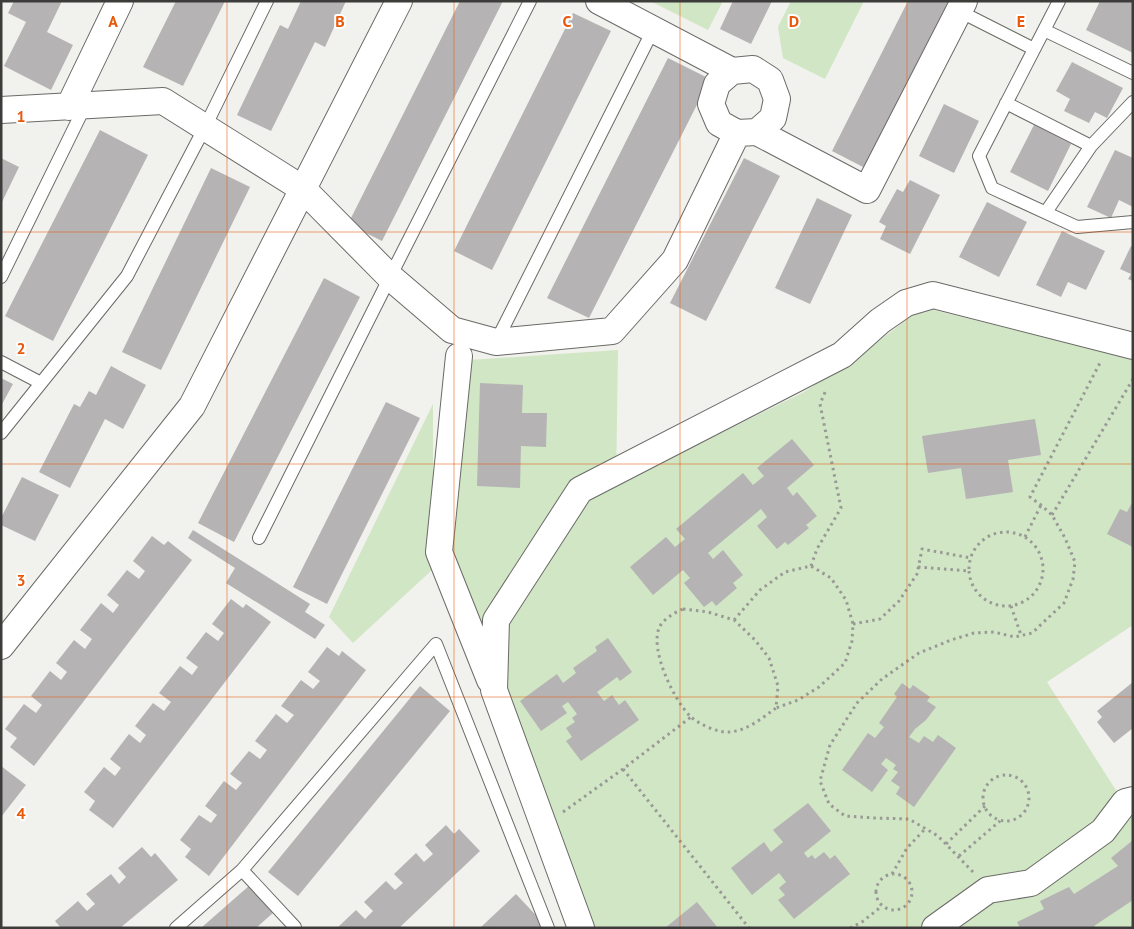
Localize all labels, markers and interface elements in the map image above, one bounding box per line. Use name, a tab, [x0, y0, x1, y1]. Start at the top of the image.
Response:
text: A	[108, 11, 118, 31]
text: B	[335, 11, 345, 31]
text: C	[563, 11, 572, 31]
text: D	[789, 11, 799, 31]
text: E	[1017, 11, 1025, 31]
text: 1	[16, 106, 26, 126]
text: 2	[16, 338, 26, 358]
text: 3	[16, 570, 26, 590]
text: 4	[16, 803, 26, 823]

